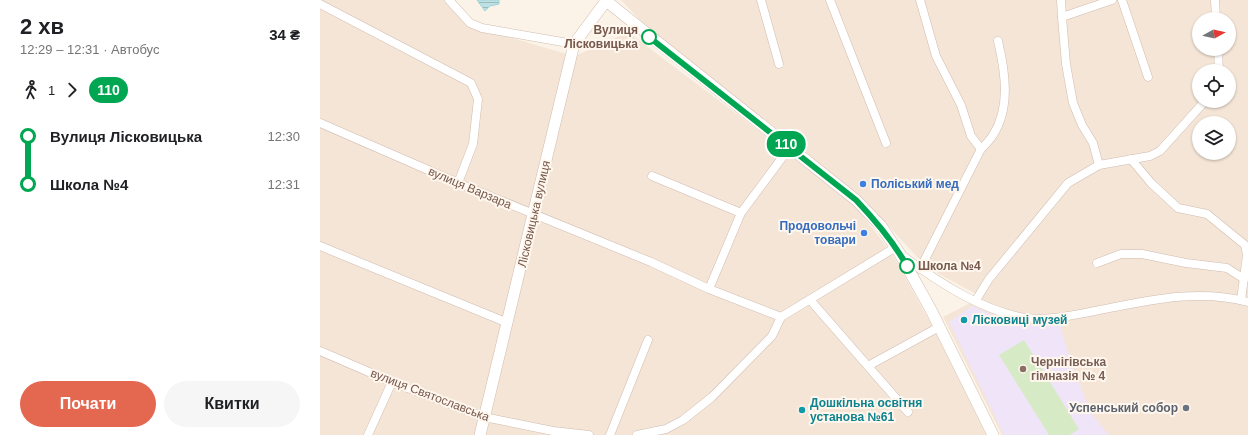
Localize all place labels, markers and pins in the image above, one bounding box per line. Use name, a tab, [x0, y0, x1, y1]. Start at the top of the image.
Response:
place label: Вулиця Лісковицька	[564, 23, 638, 51]
marker: Вулиця Лісковицька	[641, 29, 657, 45]
place label: Поліський мед	[871, 177, 959, 191]
marker: Поліський мед	[858, 179, 868, 189]
place label: Продовольчі товари	[779, 219, 856, 247]
marker: Продовольчі товари	[859, 228, 869, 238]
marker: Школа №4	[899, 258, 915, 274]
place label: Школа №4	[918, 259, 981, 273]
place label: Лісковиці музей	[972, 313, 1068, 327]
marker: Лісковиці музей	[959, 315, 969, 325]
place label: Чернігівська гімназія № 4	[1031, 355, 1106, 383]
marker: Чернігівська гімназія № 4	[1018, 364, 1028, 374]
place label: Дошкільна освітня установа №61	[810, 396, 922, 424]
place label: Успенський собор	[1069, 401, 1178, 415]
marker: Успенський собор	[1181, 403, 1191, 413]
marker: Дошкільна освітня установа №61	[797, 405, 807, 415]

